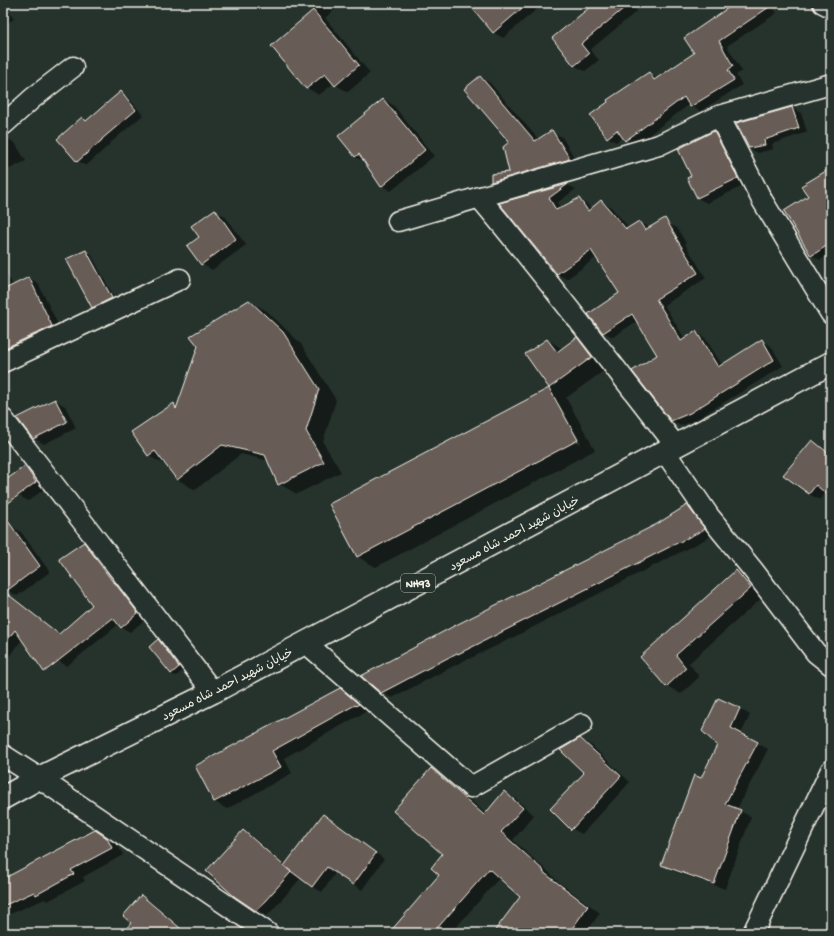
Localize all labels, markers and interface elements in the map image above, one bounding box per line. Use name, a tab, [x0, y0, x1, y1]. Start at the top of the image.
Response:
street label: خیابان شهید احمد شاه مسعود	[447, 494, 582, 575]
road number: NH93	[401, 574, 435, 592]
street label: خیابان شهید احمد شاه مسعود	[159, 646, 296, 725]

